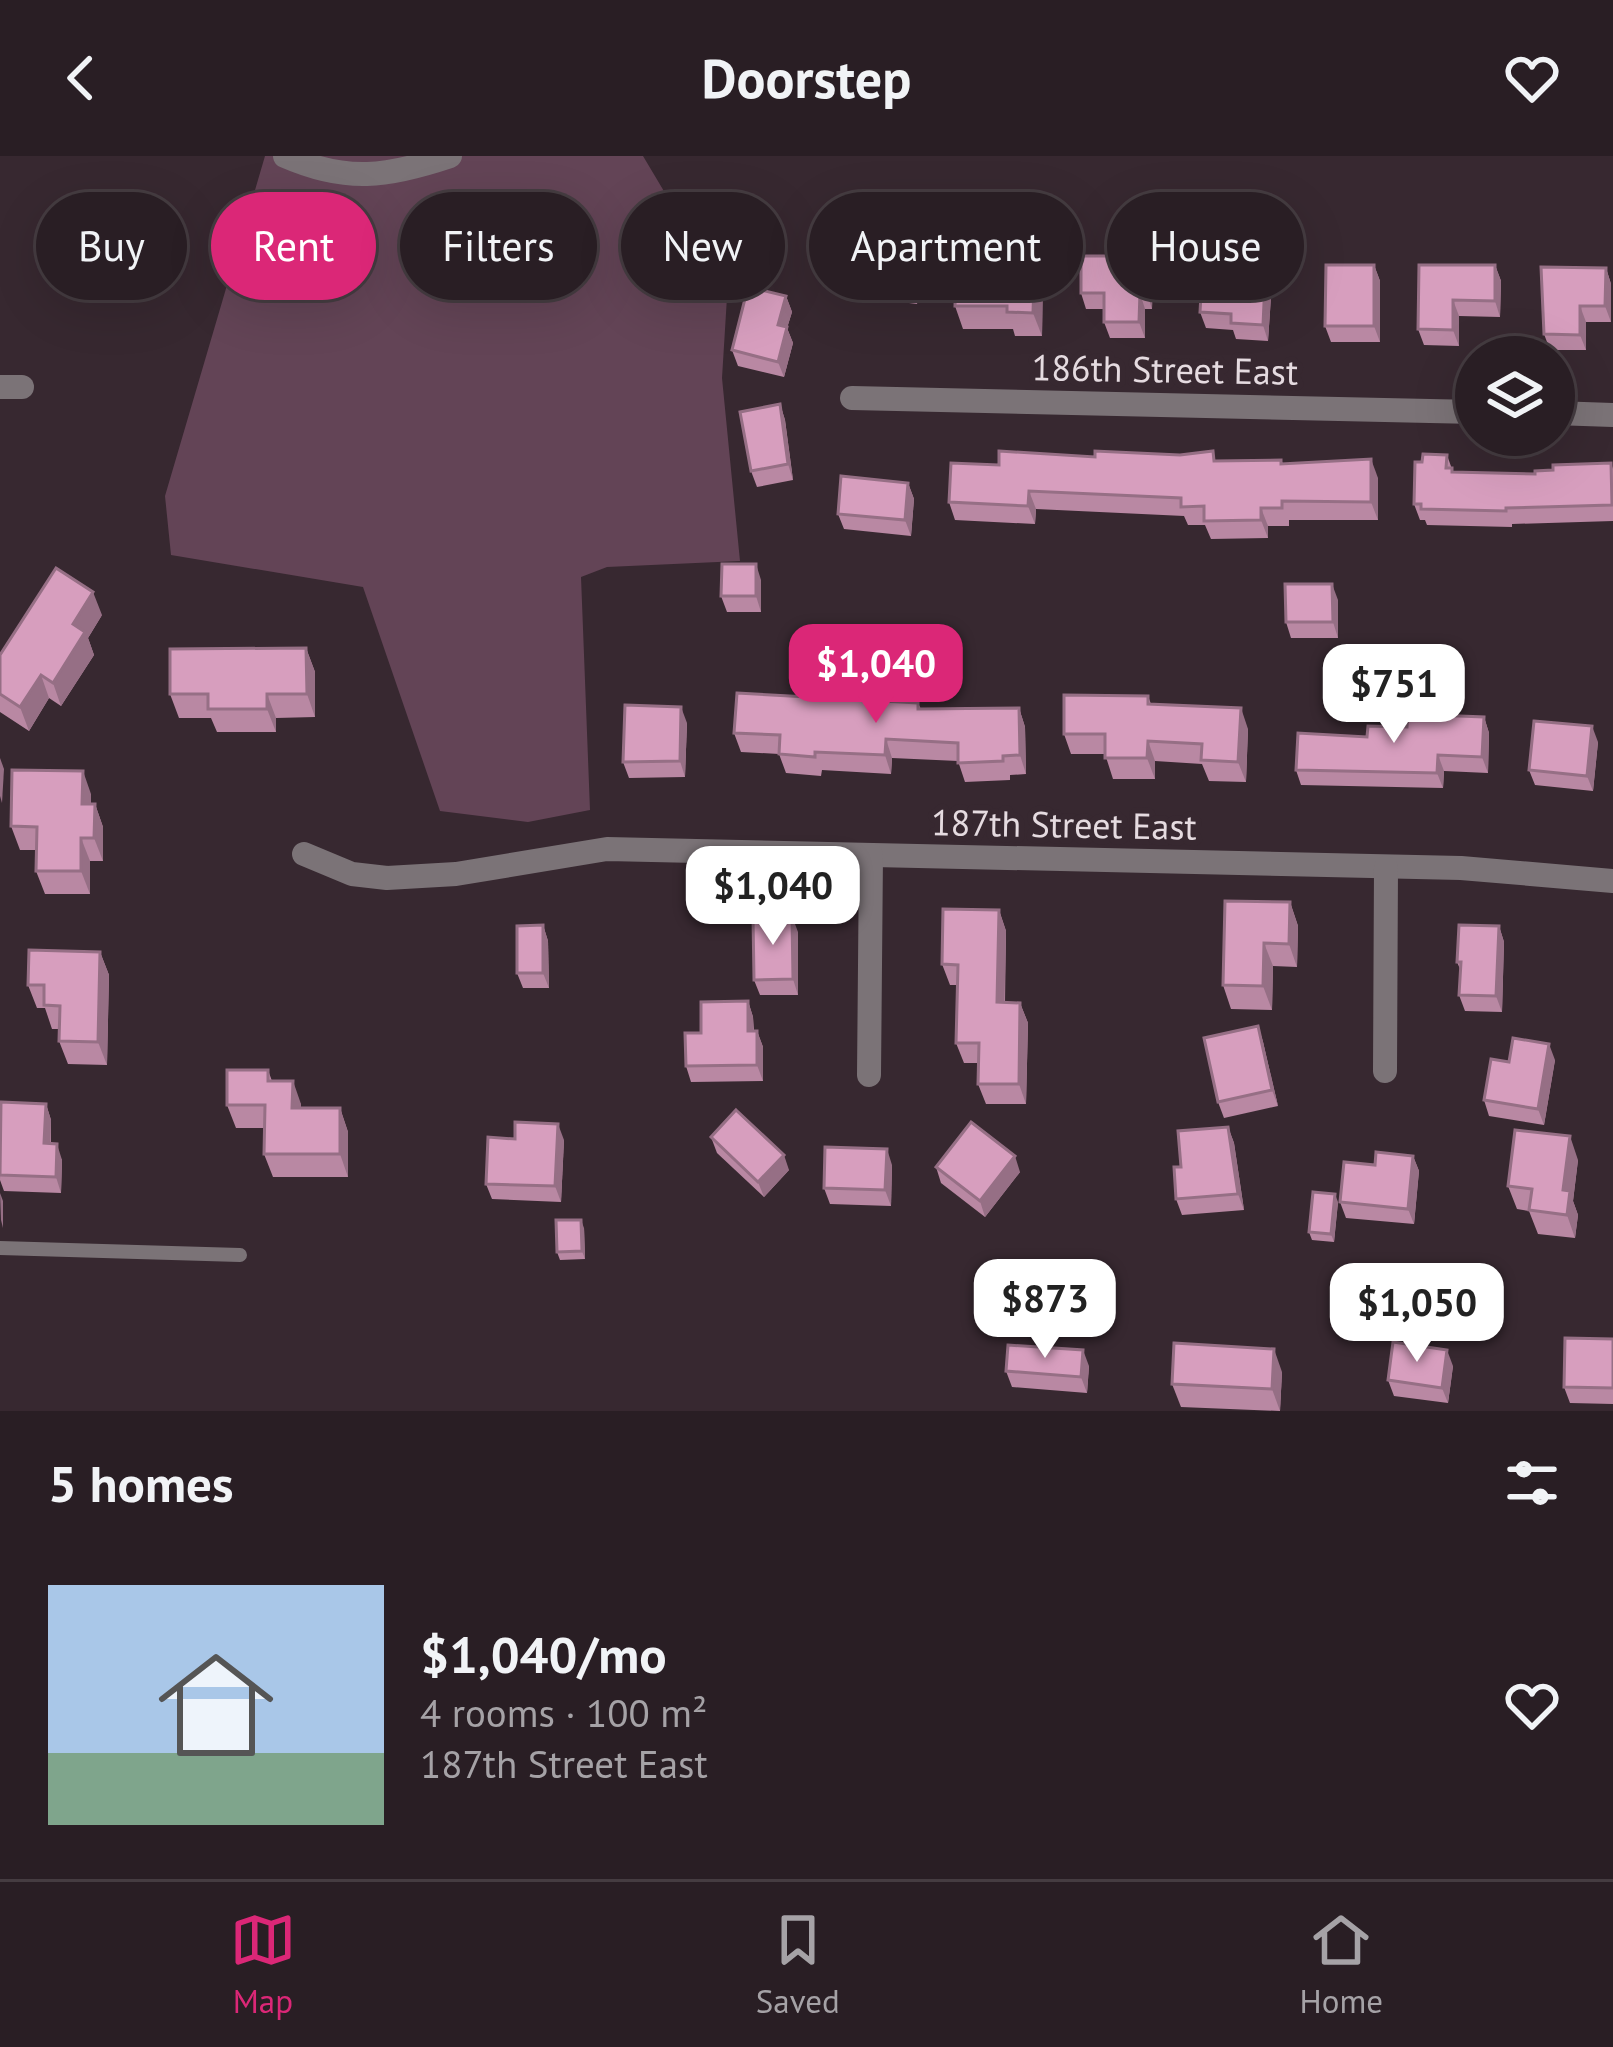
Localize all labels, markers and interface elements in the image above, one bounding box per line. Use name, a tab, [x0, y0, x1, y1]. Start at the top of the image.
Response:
text: Doorstep	[702, 43, 911, 113]
icon: back	[48, 45, 114, 111]
icon: heart	[1499, 45, 1565, 111]
chip: Buy	[36, 192, 187, 300]
chip: Rent	[211, 192, 376, 300]
chip: Filters	[400, 192, 597, 300]
chip: New	[621, 192, 785, 300]
chip: Apartment	[809, 192, 1083, 300]
chip: House	[1107, 192, 1304, 300]
map controls	[1455, 336, 1575, 456]
button: layers	[1455, 336, 1575, 456]
street label: 186th Street East	[1031, 343, 1299, 395]
pin: $1,040	[778, 624, 974, 726]
text: $1,040	[816, 637, 936, 688]
pin: $751	[1323, 644, 1465, 746]
text: $751	[1350, 657, 1438, 708]
street label: 187th Street East	[931, 798, 1197, 850]
pin: $1,040	[675, 846, 871, 948]
text: $1,040	[713, 859, 833, 910]
pin: $873	[974, 1259, 1116, 1361]
pin: $1,050	[1319, 1263, 1515, 1365]
text: $873	[1001, 1272, 1089, 1323]
text: $1,050	[1357, 1276, 1477, 1327]
text: 5 homes	[48, 1450, 234, 1516]
icon: filters	[1499, 1450, 1565, 1516]
text: $1,040/mo	[420, 1621, 667, 1687]
icon: home	[144, 1633, 288, 1777]
icon: heart	[1499, 1672, 1565, 1738]
text: 4 rooms · 100 m²	[420, 1687, 707, 1738]
text: 187th Street East	[420, 1738, 708, 1789]
tab: Map	[230, 1907, 296, 2022]
tab: Saved	[756, 1907, 840, 2022]
tab: Home	[1300, 1907, 1383, 2022]

